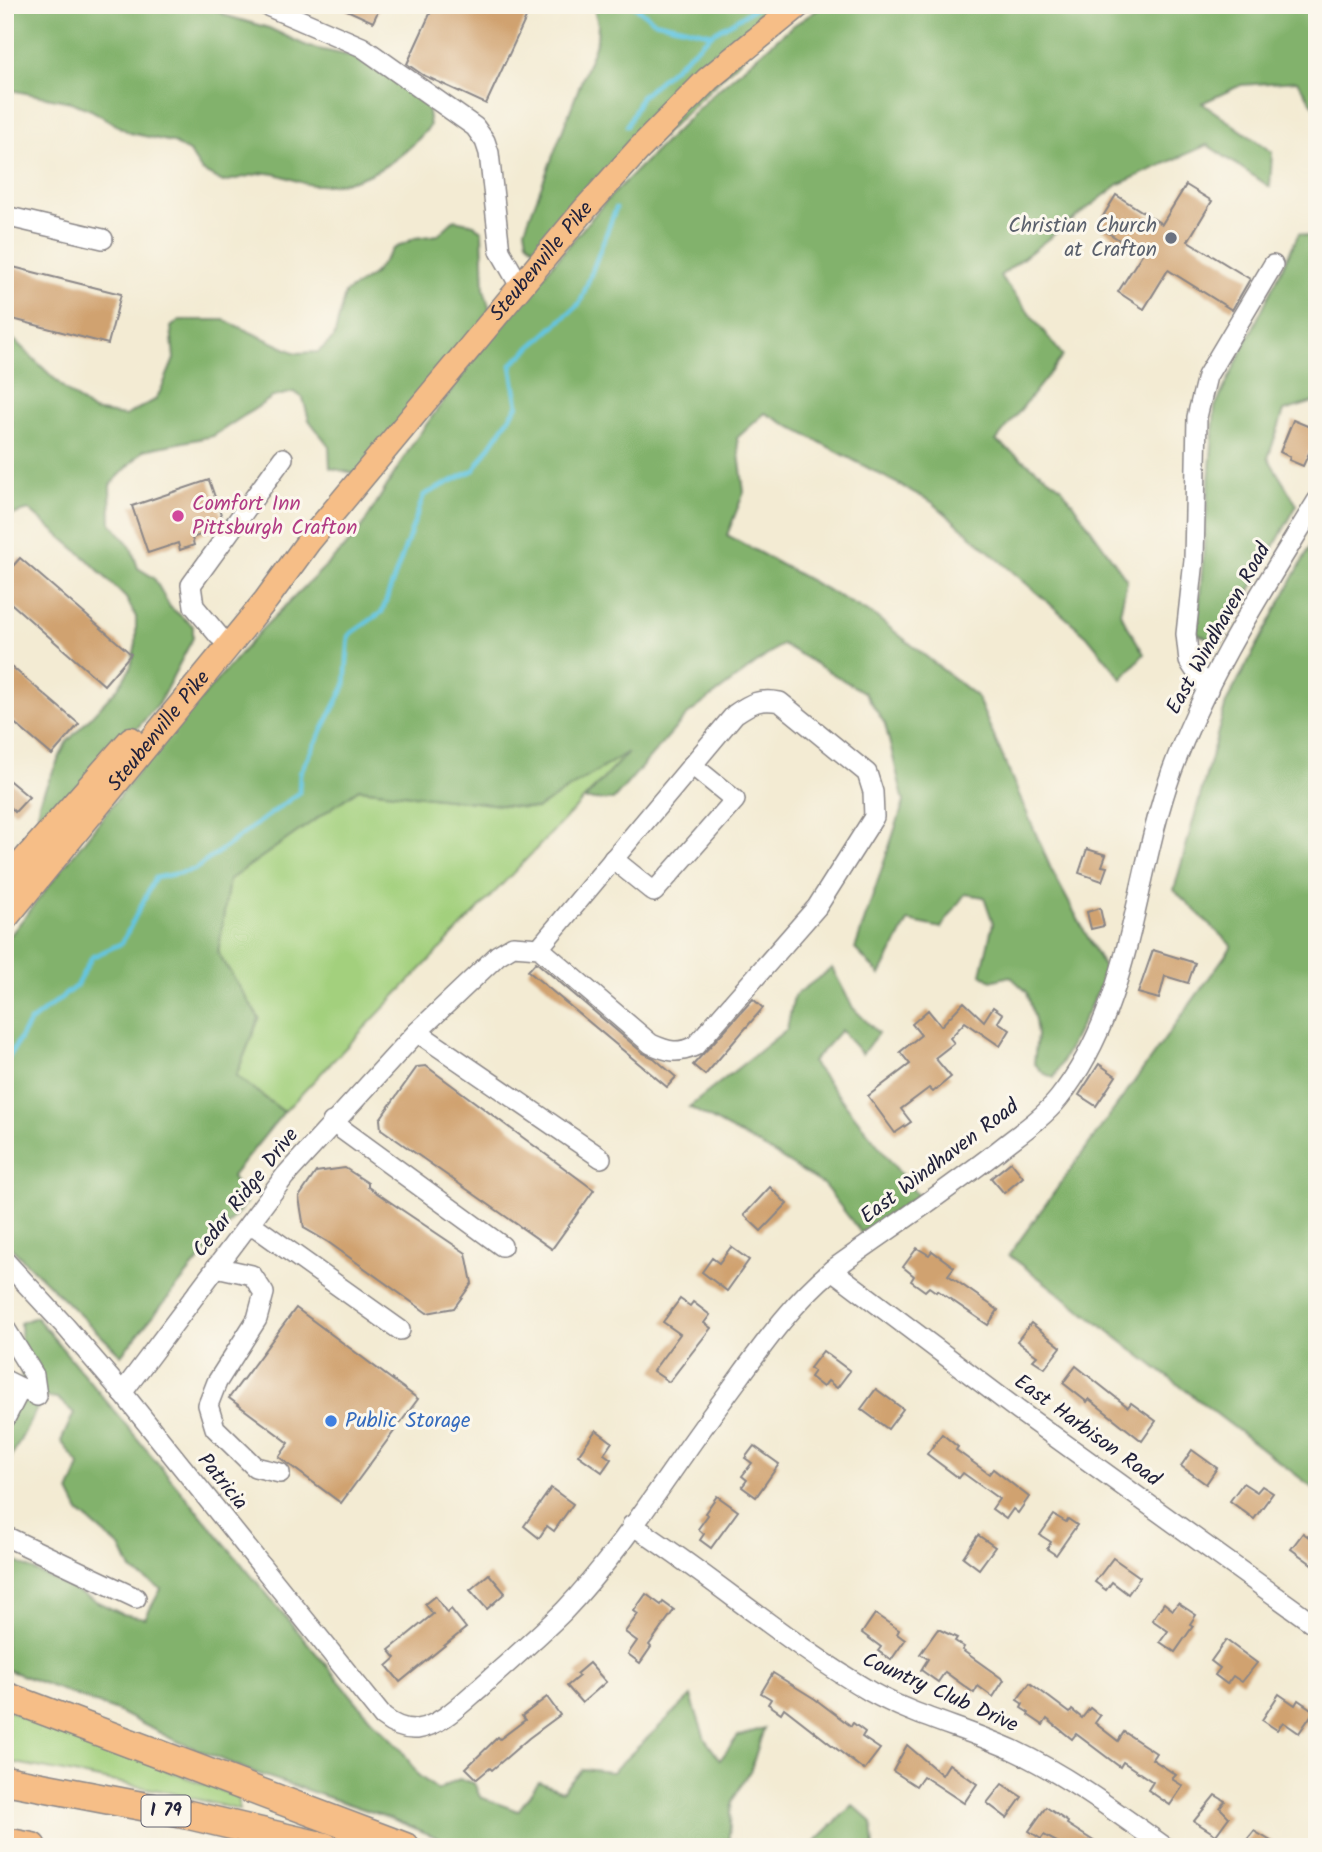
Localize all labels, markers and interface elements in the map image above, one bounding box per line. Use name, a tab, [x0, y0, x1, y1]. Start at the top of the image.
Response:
street label: Steubenville Pike	[481, 193, 602, 329]
place label: Christian Church at Crafton	[1008, 210, 1157, 267]
marker: Christian Church at Crafton	[1163, 230, 1179, 246]
place label: Comfort Inn Pittsburgh Crafton	[192, 488, 357, 545]
marker: Comfort Inn Pittsburgh Crafton	[170, 508, 186, 524]
street label: East Windhaven Road	[1158, 537, 1280, 721]
street label: Steubenville Pike	[99, 663, 219, 799]
street label: East Windhaven Road	[853, 1091, 1027, 1233]
street label: Cedar Ridge Drive	[185, 1121, 308, 1265]
street label: East Harbison Road	[1007, 1366, 1168, 1496]
place label: Public Storage	[345, 1405, 471, 1438]
marker: Public Storage	[323, 1413, 339, 1429]
street label: Patricia	[189, 1446, 255, 1518]
street label: Country Club Drive	[857, 1644, 1024, 1742]
road number: I 79	[142, 1796, 190, 1826]

